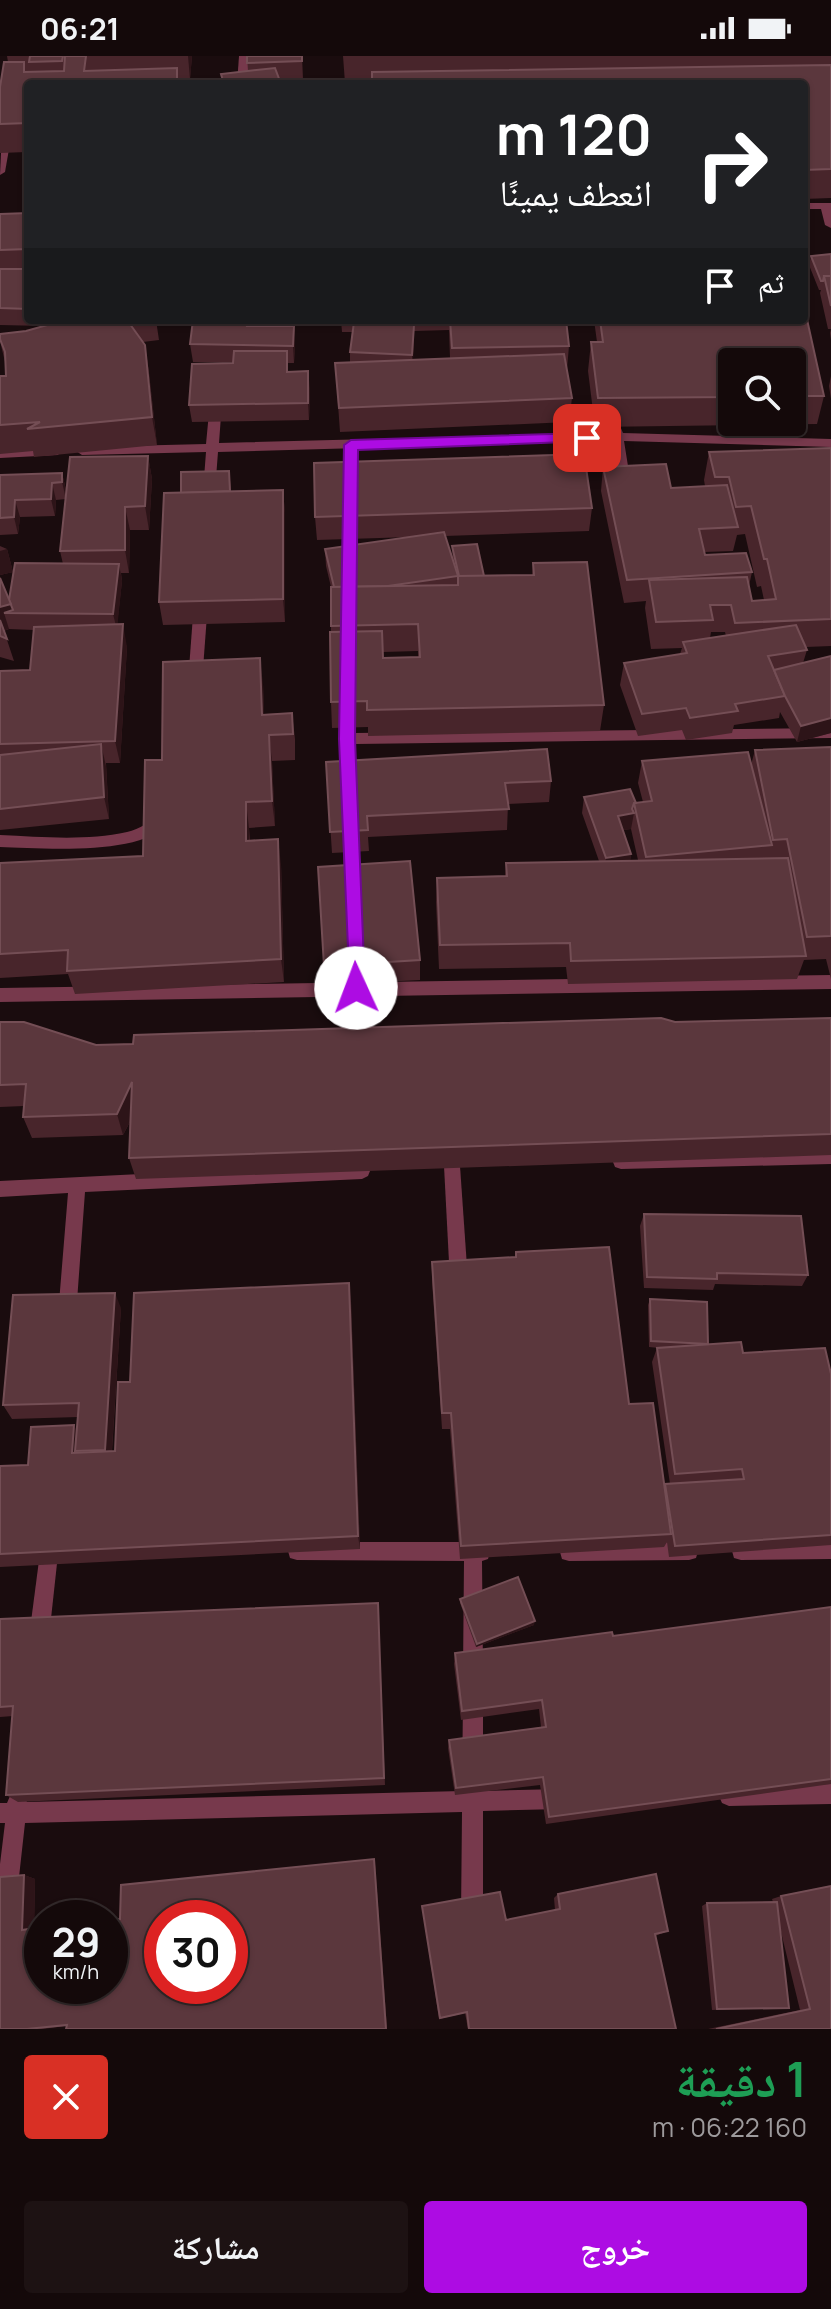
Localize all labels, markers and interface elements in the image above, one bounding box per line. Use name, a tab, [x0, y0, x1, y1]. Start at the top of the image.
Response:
text: 06:21	[40, 8, 120, 49]
text: 120 m	[496, 95, 652, 172]
icon: right	[680, 112, 784, 216]
text: انعطف يمينًا	[500, 168, 652, 217]
text: ثم	[758, 261, 784, 302]
icon: arrive	[698, 264, 742, 308]
map controls	[718, 348, 806, 436]
button: search	[718, 348, 806, 436]
pin	[553, 404, 621, 472]
icon: arrive	[565, 416, 609, 460]
position arrow	[314, 946, 398, 1030]
speed limit sign: 30	[144, 1900, 248, 2004]
text: 29	[52, 1914, 100, 1969]
text: km/h	[53, 1958, 99, 1985]
text: 1 دقيقة	[676, 2046, 807, 2111]
button: close	[24, 2055, 108, 2139]
text: 160 m · 06:22	[652, 2109, 807, 2145]
button: مشاركة	[24, 2201, 408, 2293]
button: خروج	[424, 2201, 807, 2293]

